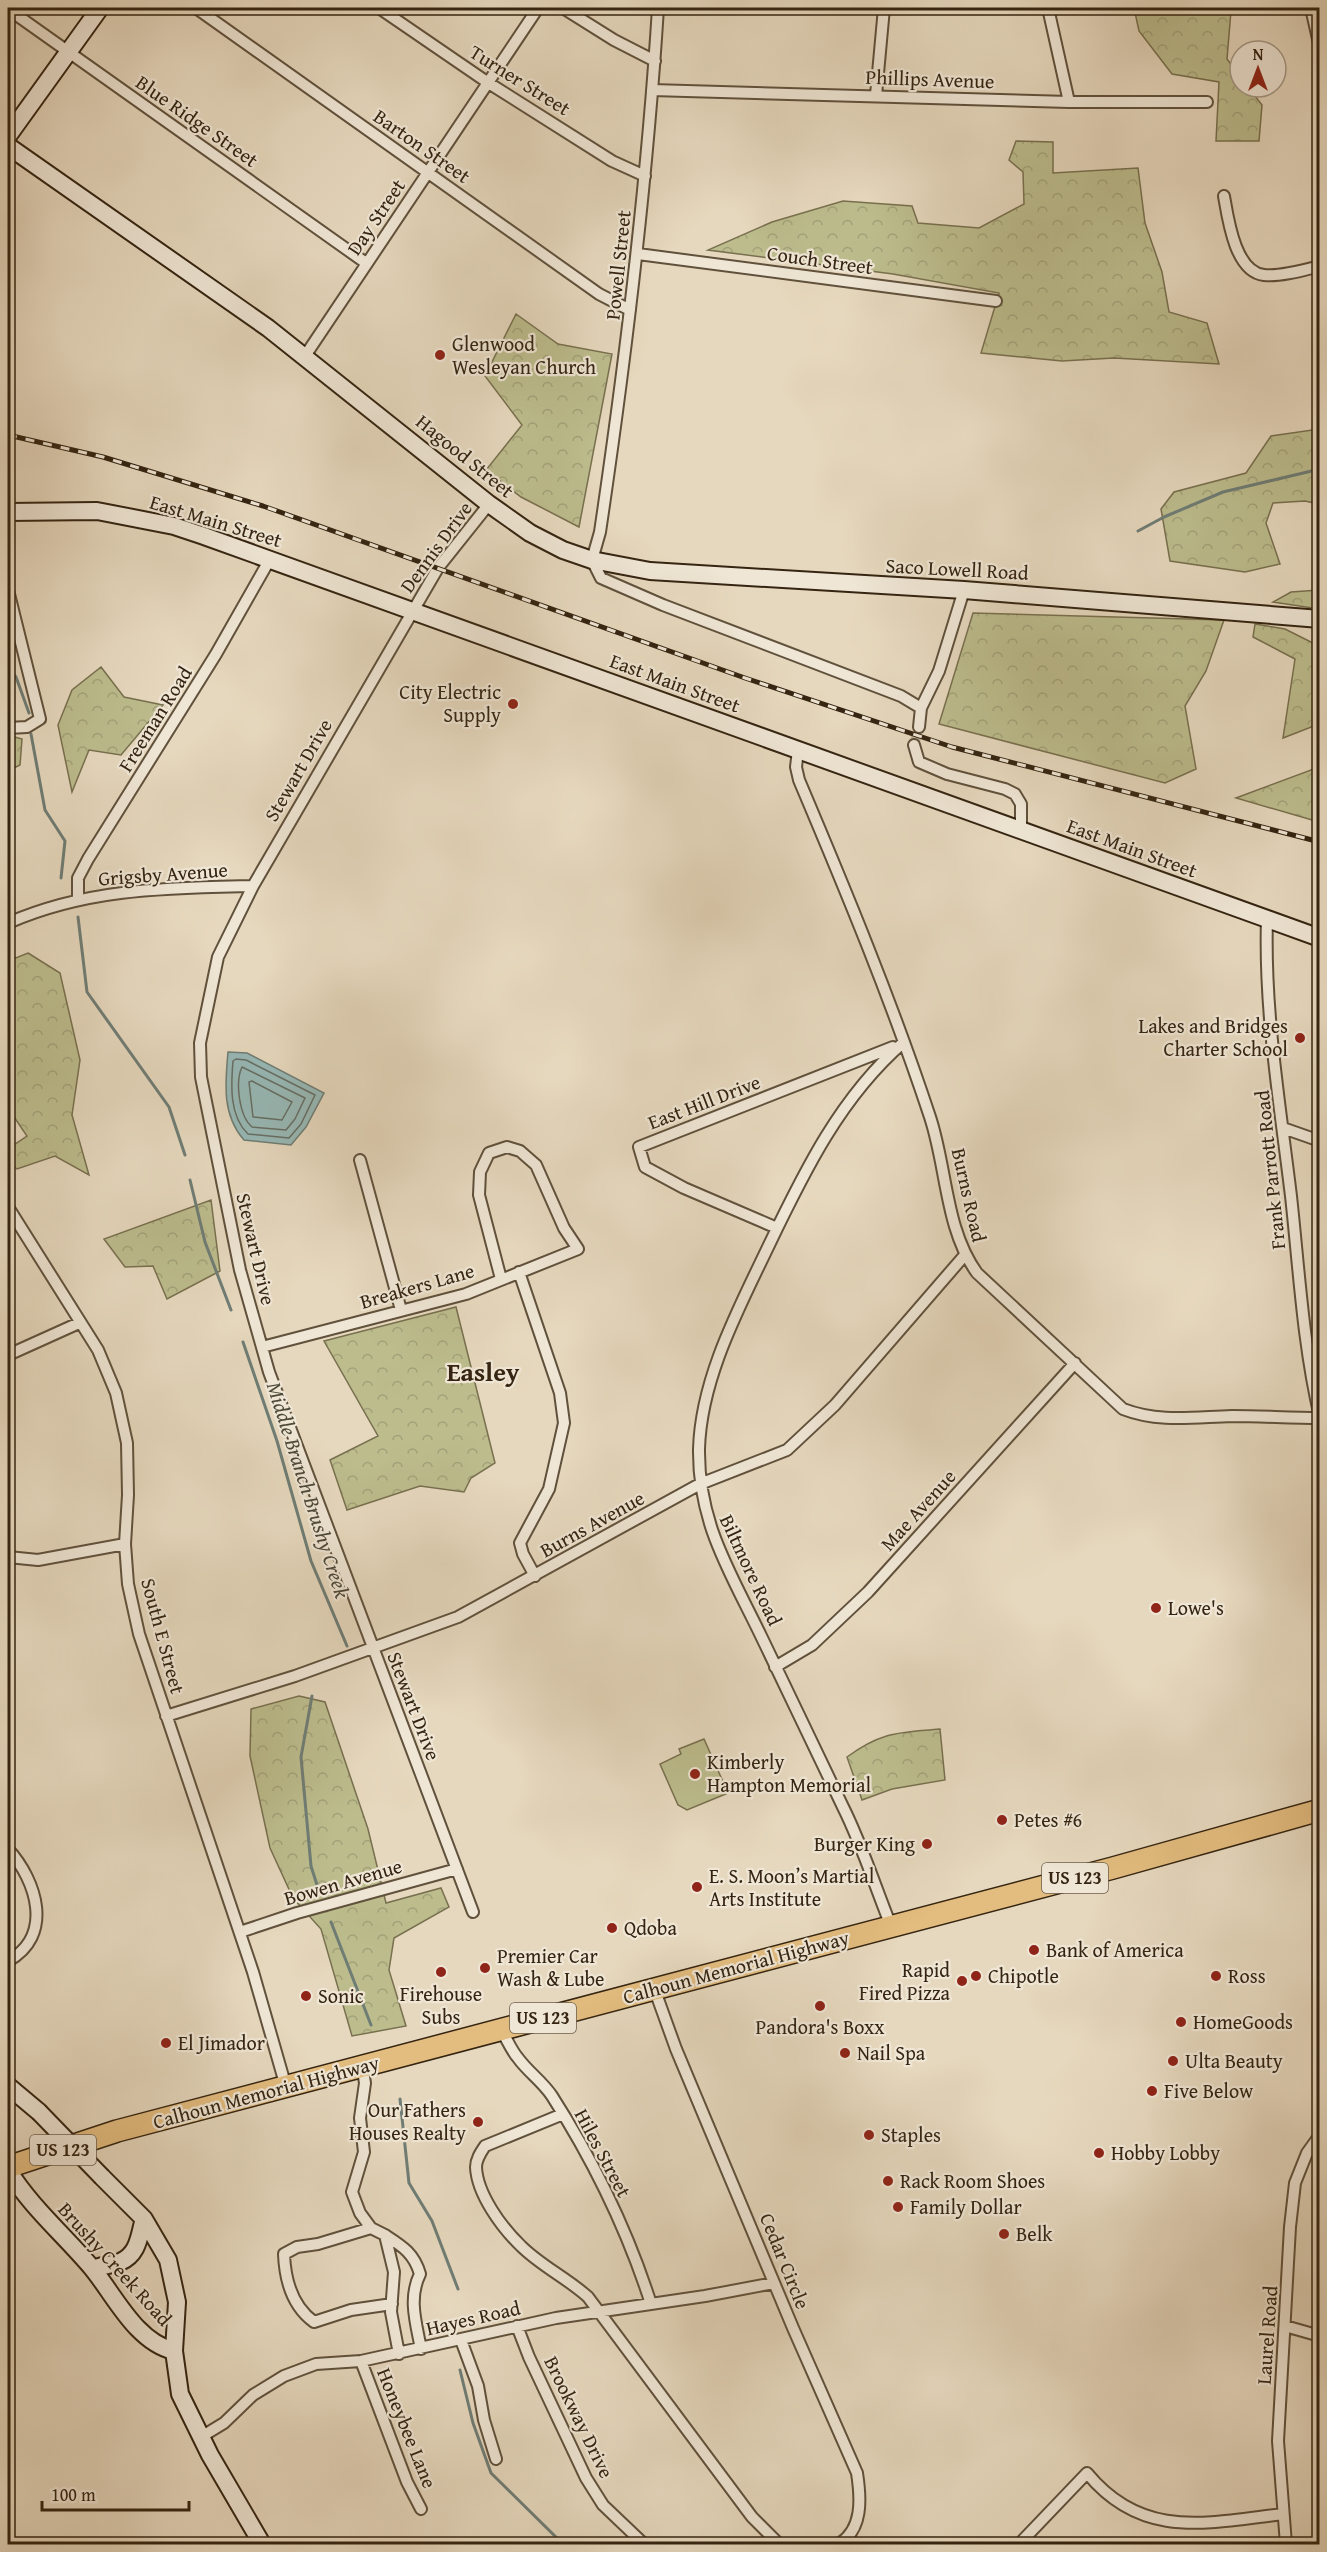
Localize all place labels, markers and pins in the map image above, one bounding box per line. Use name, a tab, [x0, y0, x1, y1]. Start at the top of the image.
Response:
place label: Glenwood Wesleyan Church	[452, 329, 596, 381]
marker: Glenwood Wesleyan Church	[433, 348, 447, 362]
place label: City Electric Supply	[399, 677, 501, 729]
marker: City Electric Supply	[506, 697, 520, 711]
place label: Lakes and Bridges Charter School	[1138, 1011, 1288, 1063]
marker: Lakes and Bridges Charter School	[1293, 1031, 1307, 1045]
place label: Lowe's	[1168, 1593, 1224, 1622]
marker: Lowe's	[1149, 1601, 1163, 1615]
place label: Kimberly Hampton Memorial	[707, 1747, 871, 1799]
marker: Kimberly Hampton Memorial	[688, 1767, 702, 1781]
place label: Petes #6	[1014, 1805, 1082, 1834]
marker: Petes #6	[995, 1813, 1009, 1827]
place label: Burger King	[814, 1829, 915, 1858]
marker: Burger King	[920, 1837, 934, 1851]
place label: E. S. Moon’s Martial Arts Institute	[709, 1861, 875, 1913]
marker: E. S. Moon’s Martial Arts Institute	[690, 1880, 704, 1894]
place label: Qdoba	[624, 1913, 677, 1942]
marker: Qdoba	[605, 1921, 619, 1935]
place label: Bank of America	[1046, 1935, 1184, 1964]
place label: Premier Car Wash & Lube	[497, 1941, 604, 1993]
marker: Bank of America	[1027, 1943, 1041, 1957]
place label: Rapid Fired Pizza	[859, 1955, 951, 2007]
marker: Premier Car Wash & Lube	[478, 1961, 492, 1975]
place label: Chipotle	[988, 1961, 1059, 1990]
place label: Ross	[1228, 1961, 1266, 1990]
marker: Firehouse Subs	[434, 1965, 448, 1979]
marker: Chipotle	[969, 1969, 983, 1983]
marker: Ross	[1209, 1969, 1223, 1983]
marker: Rapid Fired Pizza	[955, 1974, 969, 1988]
place label: Firehouse Subs	[400, 1979, 482, 2031]
place label: Sonic	[318, 1981, 364, 2010]
marker: Sonic	[299, 1989, 313, 2003]
marker: Pandora's Boxx	[813, 1999, 827, 2013]
place label: HomeGoods	[1193, 2007, 1293, 2036]
place label: Pandora's Boxx	[756, 2012, 885, 2041]
marker: HomeGoods	[1174, 2015, 1188, 2029]
place label: El Jimador	[178, 2028, 265, 2057]
marker: El Jimador	[159, 2036, 173, 2050]
place label: Nail Spa	[857, 2038, 926, 2067]
marker: Nail Spa	[838, 2046, 852, 2060]
place label: Ulta Beauty	[1185, 2046, 1283, 2075]
marker: Ulta Beauty	[1166, 2054, 1180, 2068]
place label: Five Below	[1164, 2076, 1254, 2105]
marker: Five Below	[1145, 2084, 1159, 2098]
place label: Our Fathers Houses Realty	[349, 2095, 466, 2147]
marker: Our Fathers Houses Realty	[471, 2115, 485, 2129]
place label: Staples	[881, 2120, 941, 2149]
marker: Staples	[862, 2128, 876, 2142]
place label: Hobby Lobby	[1111, 2138, 1220, 2167]
marker: Hobby Lobby	[1092, 2146, 1106, 2160]
place label: Rack Room Shoes	[900, 2166, 1045, 2195]
marker: Rack Room Shoes	[881, 2174, 895, 2188]
place label: Family Dollar	[910, 2192, 1022, 2221]
marker: Family Dollar	[891, 2200, 905, 2214]
place label: Belk	[1016, 2219, 1053, 2248]
marker: Belk	[997, 2227, 1011, 2241]

